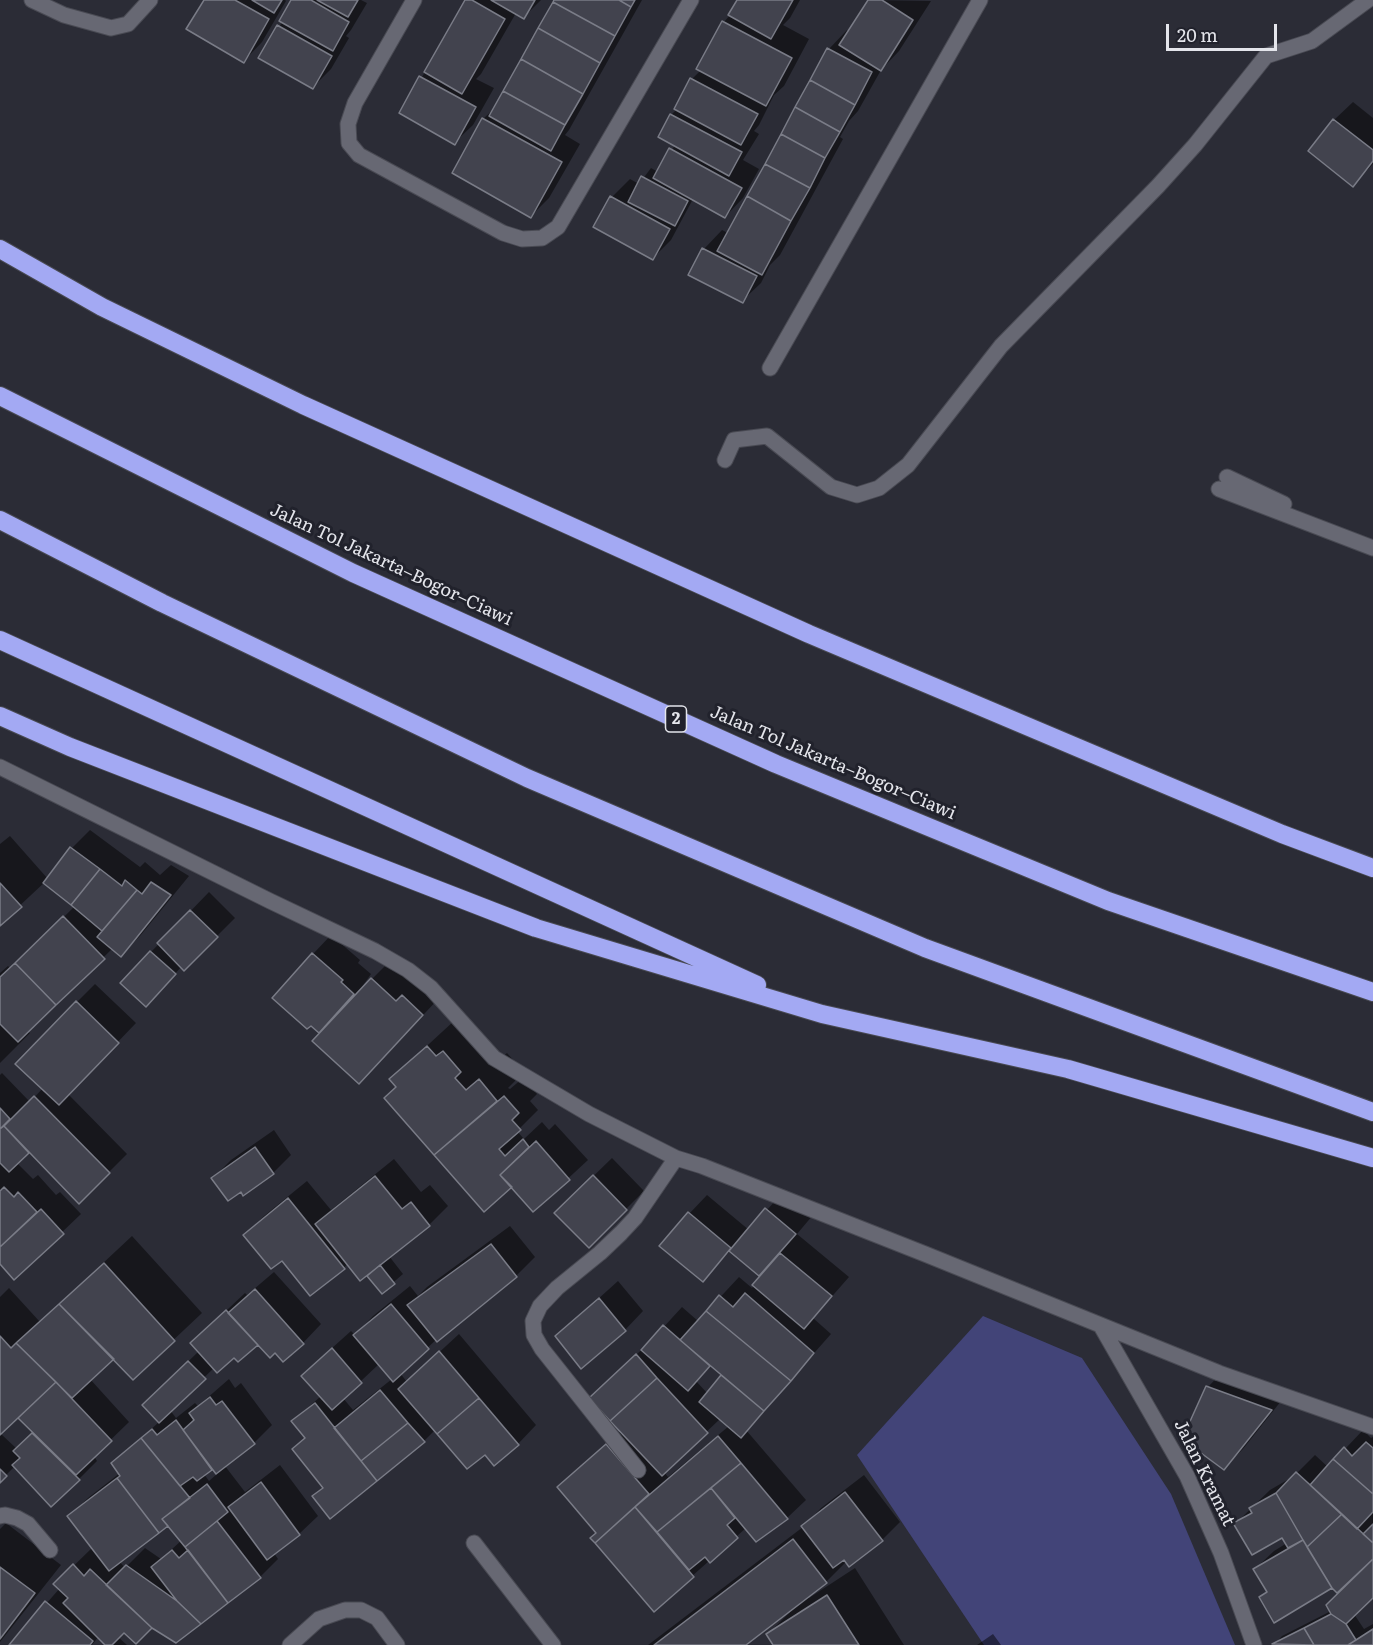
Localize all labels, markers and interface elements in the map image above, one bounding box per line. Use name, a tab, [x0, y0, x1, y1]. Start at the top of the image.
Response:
scale bar	[1169, 12, 1280, 50]
text: 20 m	[1177, 21, 1218, 48]
street label: Jalan Tol Jakarta–Bogor–Ciawi	[266, 499, 516, 631]
street label: Jalan Tol Jakarta–Bogor–Ciawi	[707, 701, 959, 825]
road number: 2	[666, 706, 686, 732]
street label: Jalan Kramat	[1169, 1416, 1239, 1530]

